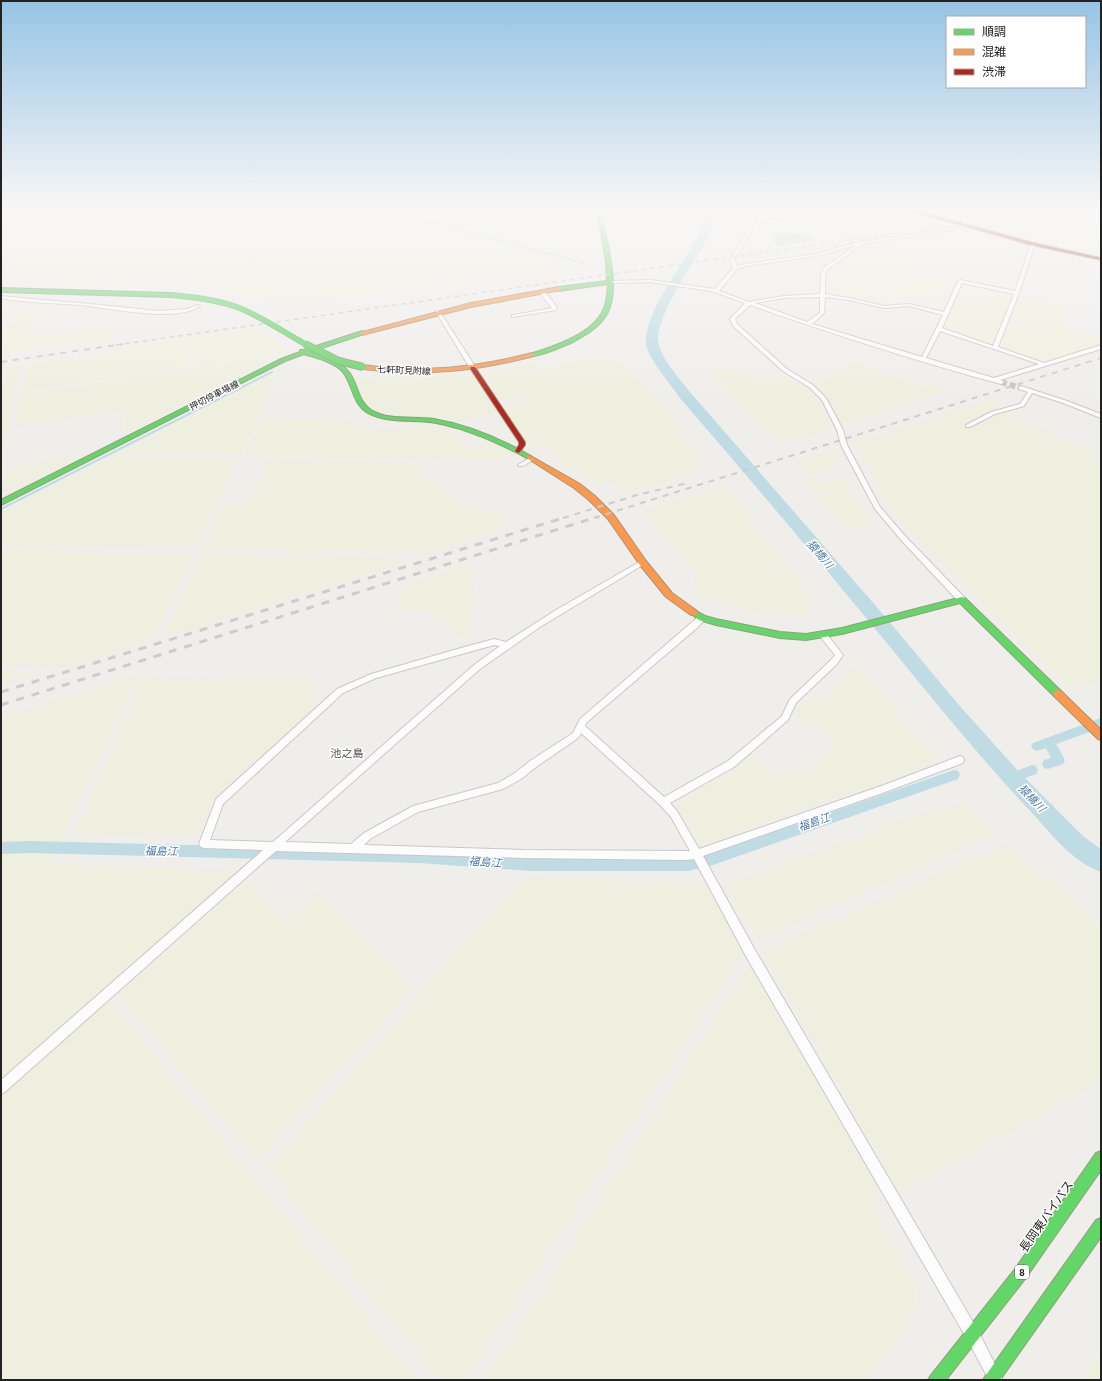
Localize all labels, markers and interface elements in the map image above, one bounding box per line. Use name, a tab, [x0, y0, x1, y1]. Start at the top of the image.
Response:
legend	[946, 16, 1086, 88]
text: 順調	[982, 24, 1006, 39]
text: 混雑	[982, 44, 1006, 59]
text: 渋滞	[982, 64, 1006, 79]
street label: 七軒町見附線	[377, 364, 432, 376]
street label: 押切停車場線	[187, 377, 241, 412]
water label: 猿橋川	[804, 537, 837, 572]
district label: 池之島	[331, 746, 364, 760]
water label: 猿橋川	[1016, 781, 1049, 815]
water label: 福島江	[796, 810, 833, 834]
water label: 福島江	[144, 844, 179, 858]
water label: 福島江	[468, 854, 503, 870]
street label: 長岡東バイパス	[1016, 1177, 1076, 1255]
road number: 8	[1015, 1265, 1029, 1279]

